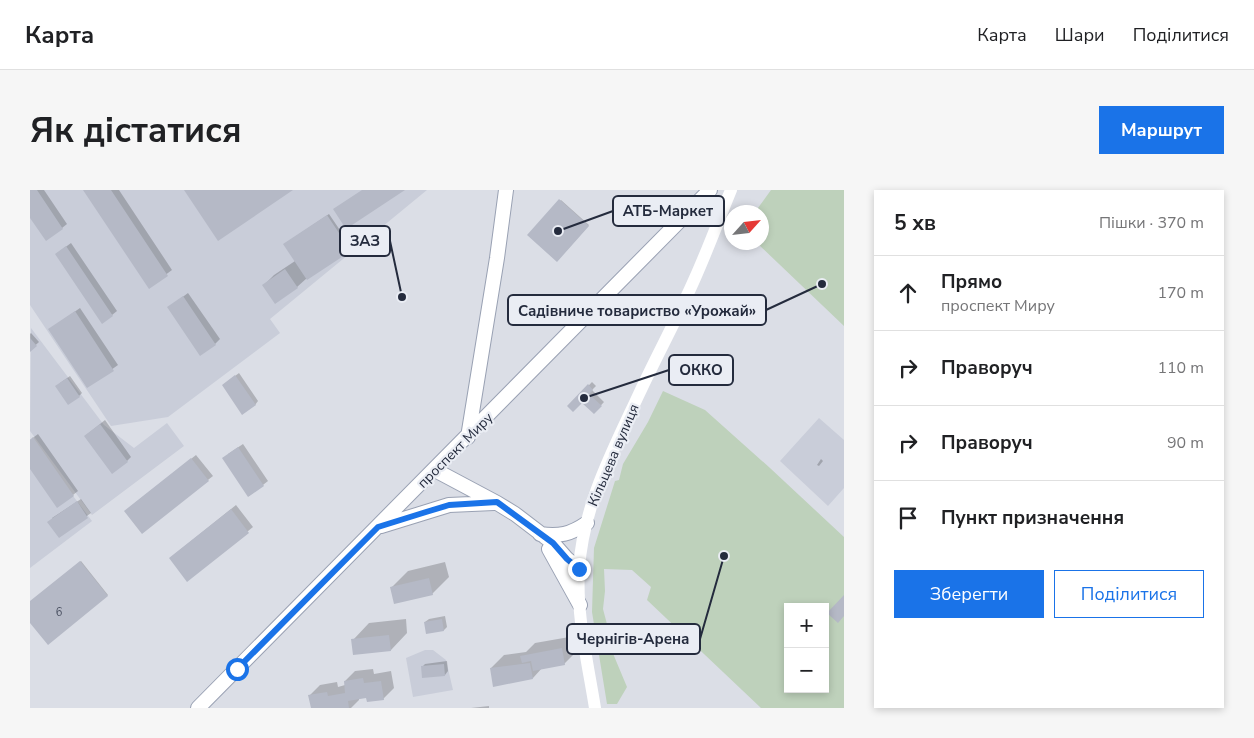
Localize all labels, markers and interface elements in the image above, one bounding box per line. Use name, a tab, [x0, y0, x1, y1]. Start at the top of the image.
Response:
text: Карта	[25, 19, 94, 51]
text: Карта	[977, 23, 1027, 47]
text: Шари	[1055, 23, 1105, 47]
text: Поділитися	[1133, 23, 1229, 47]
button: Маршрут	[1099, 106, 1224, 154]
text: Як дістатися	[30, 107, 242, 154]
callout: АТБ-Маркет	[613, 196, 724, 226]
text: АТБ-Маркет	[623, 201, 713, 221]
north arrow	[724, 205, 769, 250]
text: 5 хв	[894, 209, 936, 237]
text: Пішки · 370 m	[1099, 212, 1204, 234]
callout: ЗАЗ	[340, 226, 390, 256]
text: ЗАЗ	[350, 231, 380, 251]
text: Прямо	[941, 269, 1002, 295]
icon: ahead	[894, 279, 922, 307]
text: 170 m	[1157, 282, 1204, 304]
callout: Садівниче товариство «Урожай»	[508, 295, 766, 325]
text: проспект Миру	[941, 295, 1055, 317]
text: Садівниче товариство «Урожай»	[518, 301, 756, 321]
icon: right	[894, 354, 922, 382]
callout: ОККО	[669, 355, 733, 385]
text: Праворуч	[941, 355, 1033, 381]
text: 110 m	[1157, 357, 1204, 379]
text: ОККО	[679, 360, 723, 380]
street label: Кільцева вулиця	[583, 401, 644, 509]
street label: проспект Миру	[413, 408, 498, 492]
icon: right	[894, 429, 922, 457]
text: Праворуч	[941, 430, 1033, 456]
text: 90 m	[1167, 432, 1204, 454]
icon: arrive	[894, 504, 922, 532]
text: Пункт призначення	[941, 505, 1124, 531]
route end	[568, 558, 591, 581]
button: Зберегти	[894, 570, 1044, 618]
button: Поділитися	[1054, 570, 1204, 618]
map controls	[784, 603, 829, 693]
button: +	[784, 603, 829, 648]
house number: 6	[56, 605, 63, 620]
callout: Чернігів-Арена	[567, 624, 700, 654]
text: Чернігів-Арена	[576, 629, 690, 649]
button: −	[784, 648, 829, 693]
route start	[226, 658, 249, 681]

